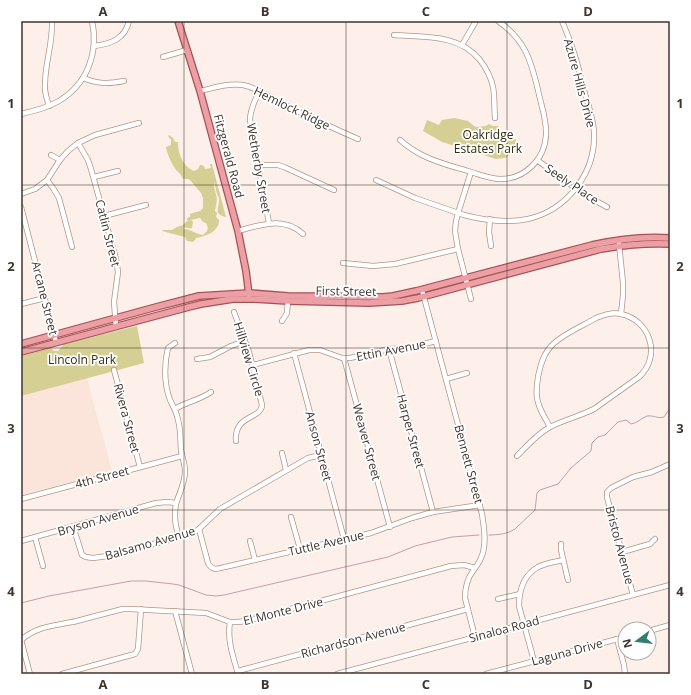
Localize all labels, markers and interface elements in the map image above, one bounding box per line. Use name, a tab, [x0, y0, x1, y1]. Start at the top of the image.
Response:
text: A	[99, 2, 108, 20]
text: B	[261, 2, 270, 20]
text: C	[422, 2, 430, 20]
text: D	[583, 2, 593, 20]
street label: Azure Hills Drive	[560, 37, 600, 130]
street label: Hemlock Ridge	[251, 82, 333, 134]
text: 1	[7, 94, 15, 112]
text: 1	[676, 94, 684, 112]
street label: Fitzgerald Road	[210, 112, 248, 200]
street label: Wetherby Street	[243, 122, 275, 214]
park label: Oakridge Estates Park	[454, 126, 523, 157]
street label: Seely Place	[542, 160, 603, 208]
street label: Catlin Street	[91, 198, 125, 268]
text: 2	[7, 257, 15, 275]
text: 2	[676, 257, 684, 275]
street label: Arcane Street	[28, 259, 62, 337]
street label: First Street	[315, 282, 377, 300]
street label: Hillview Circle	[230, 320, 268, 399]
street label: Ettin Avenue	[355, 335, 427, 365]
park label: Lincoln Park	[48, 351, 117, 368]
street label: Rivera Street	[110, 381, 144, 455]
street label: Harper Street	[393, 392, 429, 470]
street label: Weaver Street	[349, 402, 385, 482]
street label: Anson Street	[301, 409, 337, 483]
text: 3	[7, 419, 15, 437]
text: 3	[676, 419, 684, 437]
street label: Bennett Street	[450, 423, 488, 505]
street label: 4th Street	[73, 462, 131, 492]
street label: Bryson Avenue	[55, 500, 141, 540]
street label: Bristol Avenue	[601, 504, 639, 586]
street label: Balsamo Avenue	[103, 522, 197, 564]
street label: Tuttle Avenue	[286, 526, 366, 560]
text: 4	[7, 582, 15, 600]
text: 4	[676, 582, 684, 600]
street label: El Monte Drive	[241, 593, 325, 629]
street label: Sinaloa Road	[467, 611, 541, 647]
street label: Richardson Avenue	[299, 618, 407, 662]
north arrow	[617, 621, 657, 661]
street label: Laguna Drive	[529, 634, 605, 670]
text: N	[618, 637, 635, 650]
text: A	[99, 675, 108, 693]
text: B	[261, 675, 270, 693]
text: C	[422, 675, 430, 693]
text: D	[583, 675, 593, 693]

